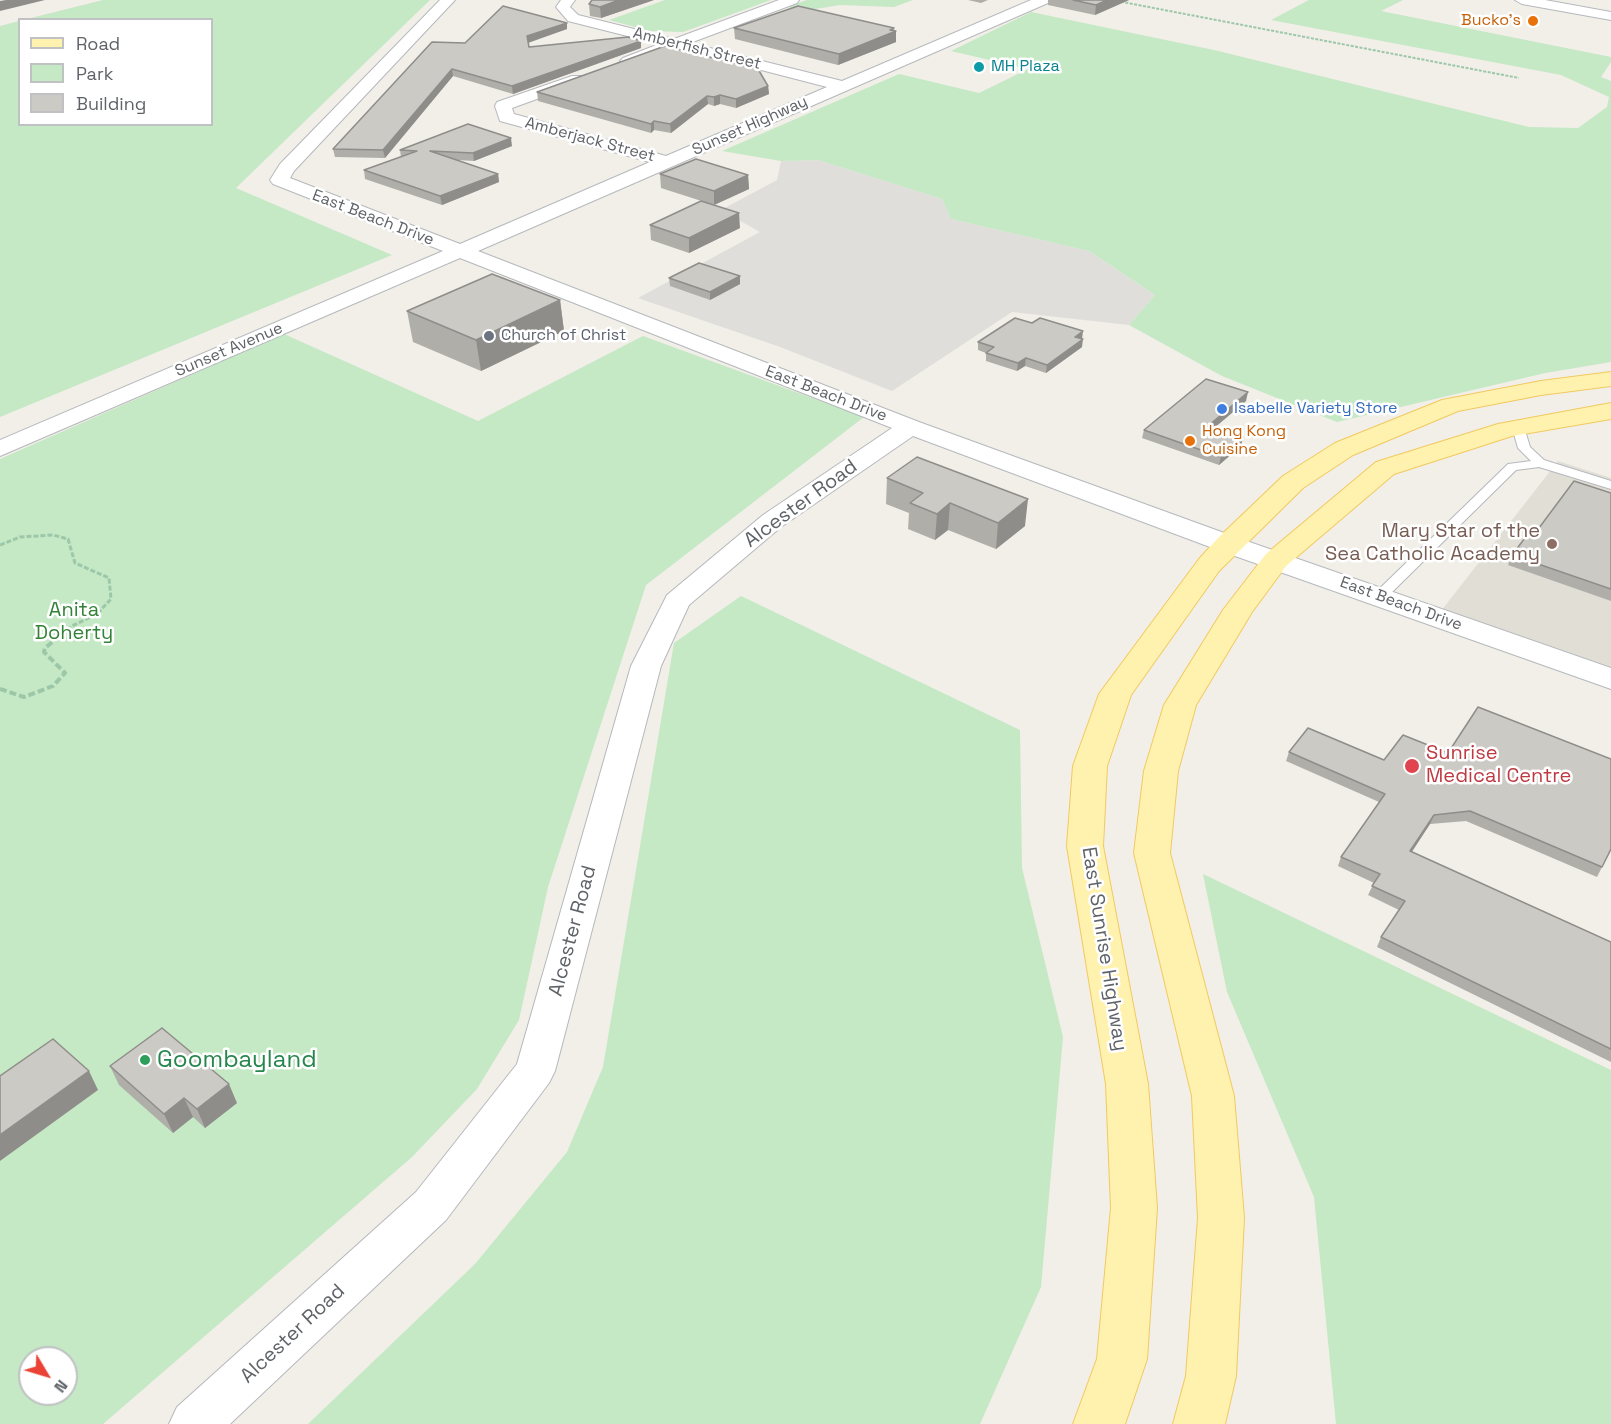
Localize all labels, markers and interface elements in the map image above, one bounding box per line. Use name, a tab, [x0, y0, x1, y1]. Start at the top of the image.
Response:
place label: Bucko's	[1461, 11, 1521, 31]
marker: Bucko's	[1526, 14, 1540, 28]
legend	[18, 18, 213, 126]
street label: Amberfish Street	[631, 24, 763, 74]
text: Road	[76, 32, 120, 55]
place label: MH Plaza	[991, 57, 1060, 77]
marker: MH Plaza	[972, 60, 986, 74]
text: Park	[76, 62, 113, 85]
text: Building	[76, 92, 146, 115]
street label: Sunset Highway	[689, 92, 811, 160]
street label: Amberjack Street	[523, 113, 657, 167]
street label: East Beach Drive	[309, 186, 437, 250]
street label: Sunset Avenue	[172, 319, 286, 381]
place label: Church of Christ	[501, 326, 626, 346]
marker: Church of Christ	[482, 329, 496, 343]
street label: East Beach Drive	[762, 362, 890, 426]
place label: Isabelle Variety Store	[1234, 399, 1398, 419]
marker: Isabelle Variety Store	[1215, 402, 1229, 416]
place label: Hong Kong Cuisine	[1202, 422, 1286, 460]
marker: Hong Kong Cuisine	[1183, 434, 1197, 448]
street label: Alcester Road	[740, 455, 862, 553]
place label: Mary Star of the Sea Catholic Academy	[1325, 520, 1540, 567]
marker: Mary Star of the Sea Catholic Academy	[1545, 537, 1559, 551]
street label: East Beach Drive	[1337, 573, 1465, 635]
park label: Anita Doherty	[35, 599, 113, 646]
place label: Sunrise Medical Centre	[1426, 742, 1571, 789]
marker: Sunrise Medical Centre	[1403, 757, 1421, 775]
street label: East Sunrise Highway	[1076, 845, 1132, 1053]
street label: Alcester Road	[544, 863, 602, 999]
place label: Goombayland	[157, 1046, 317, 1074]
marker: Goombayland	[138, 1053, 152, 1067]
street label: Alcester Road	[236, 1280, 350, 1388]
north arrow	[18, 1346, 78, 1406]
text: N	[49, 1375, 73, 1397]

